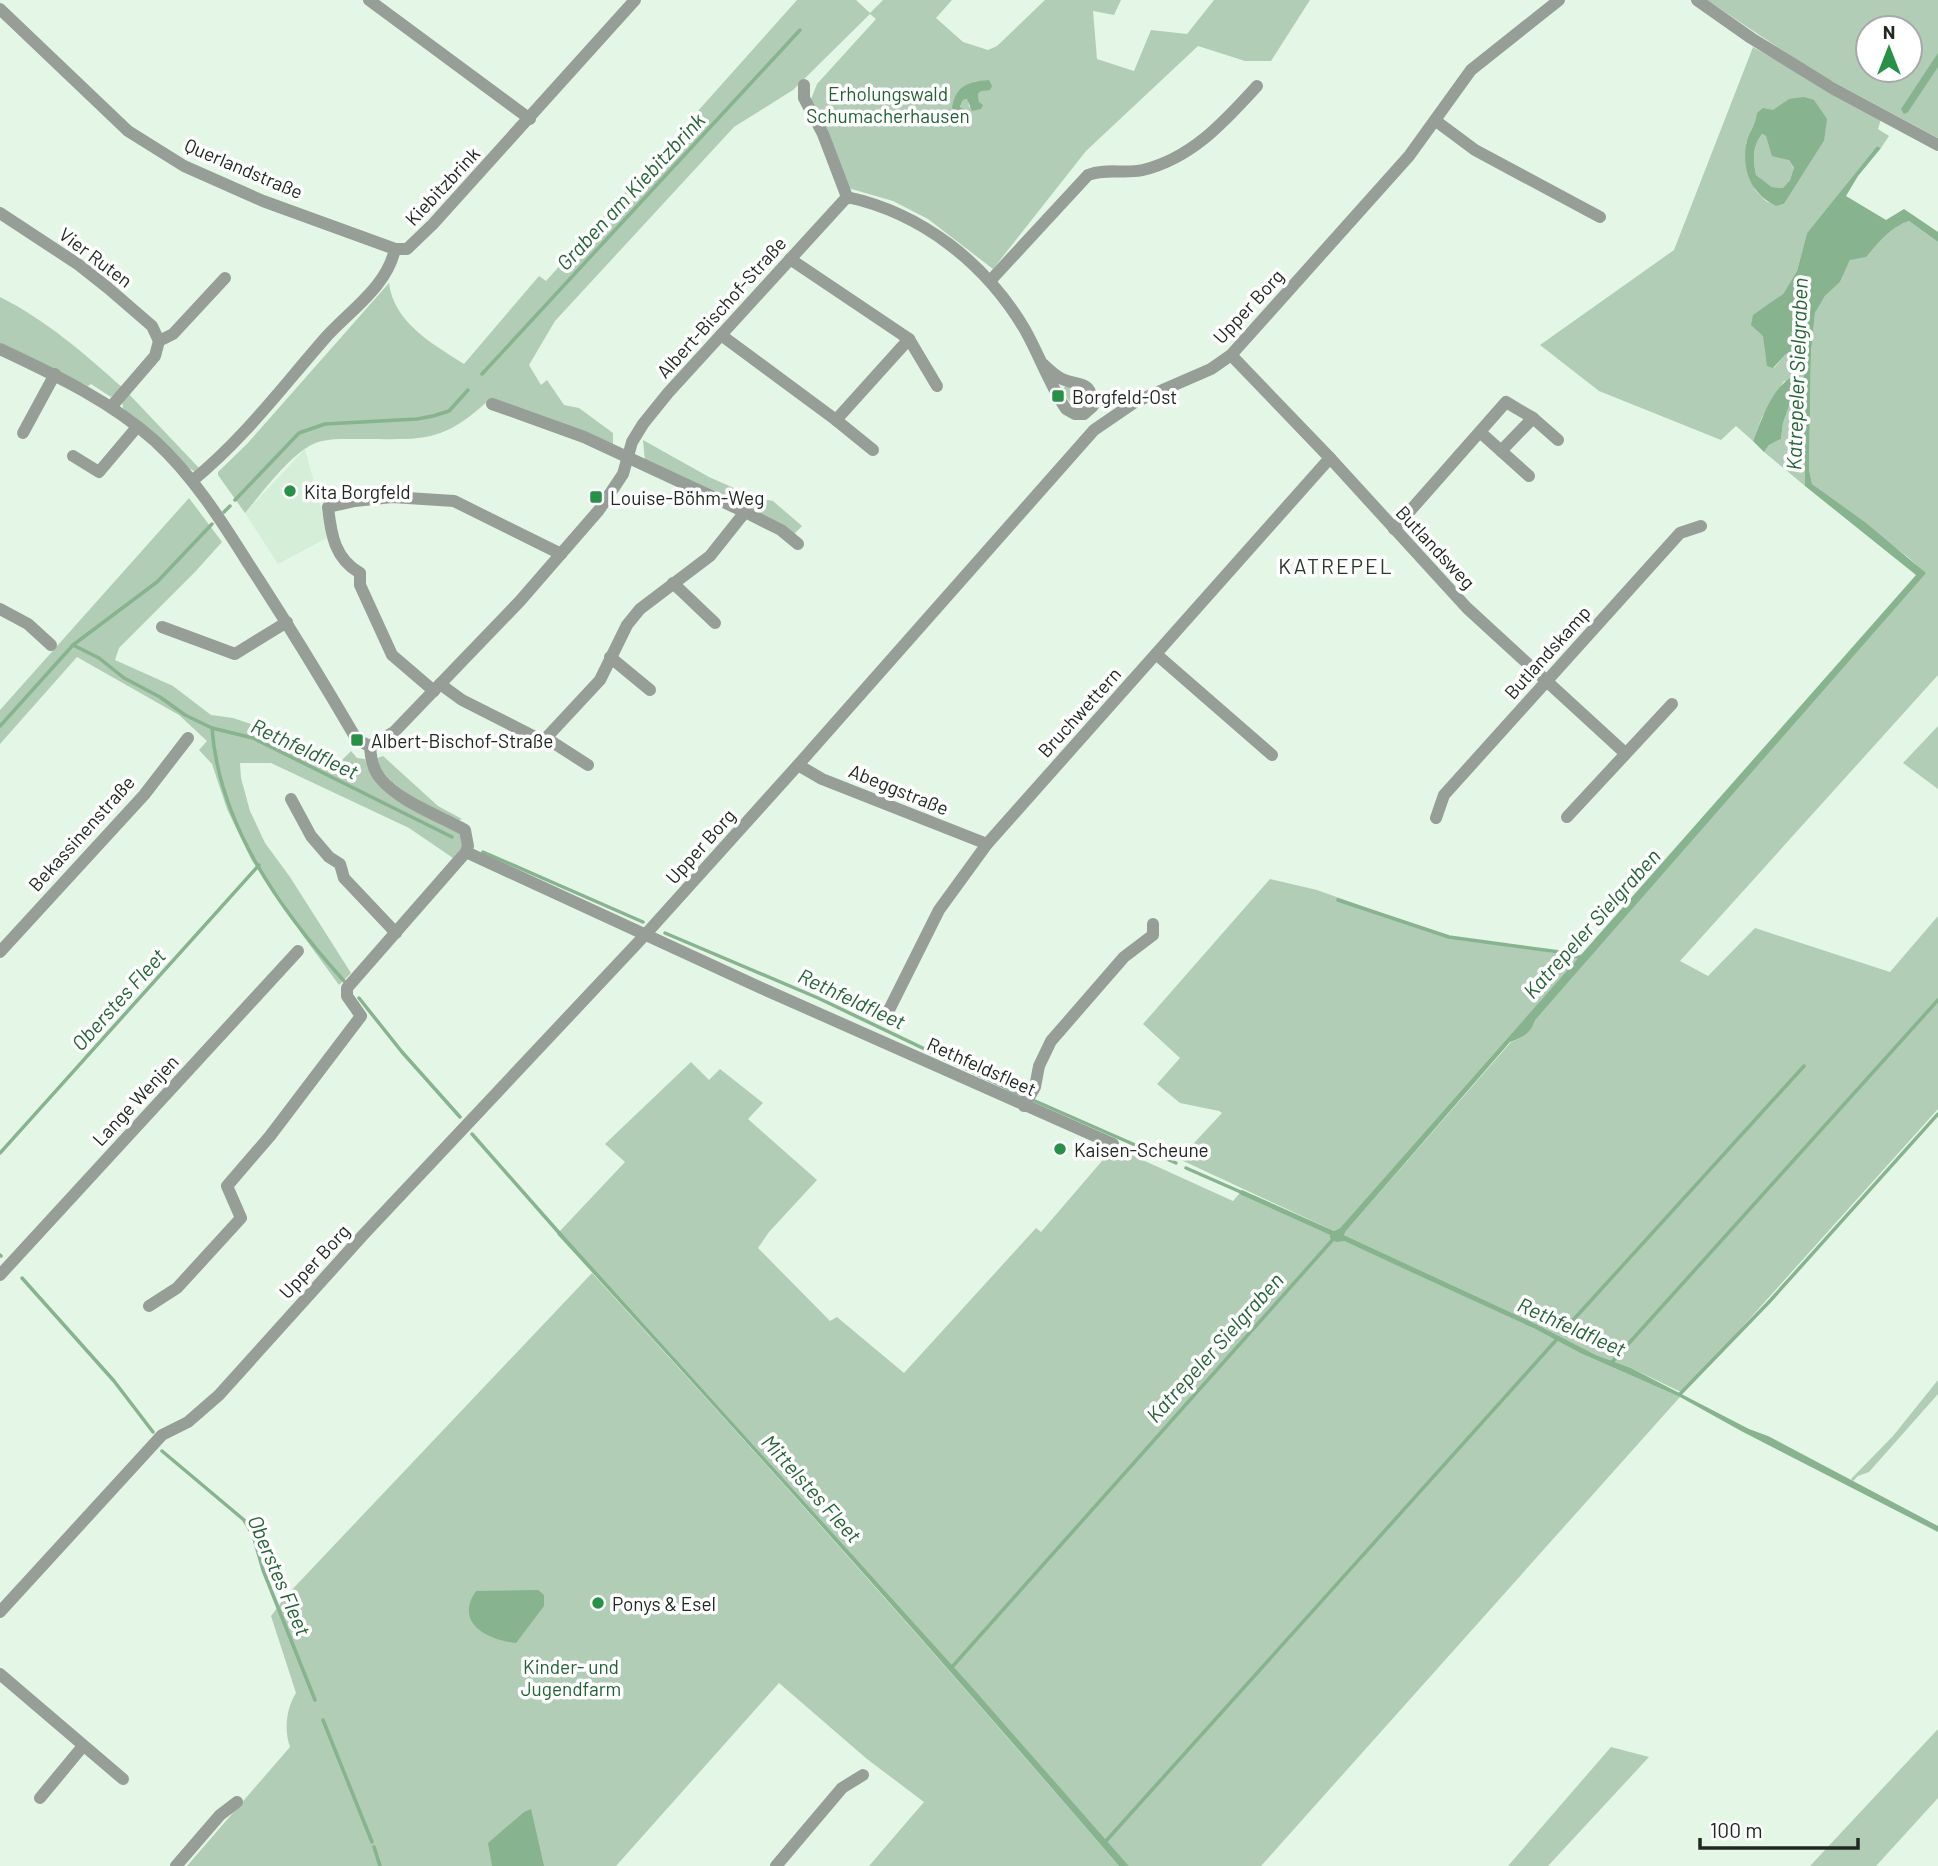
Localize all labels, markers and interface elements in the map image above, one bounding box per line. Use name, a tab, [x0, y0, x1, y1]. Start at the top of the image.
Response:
north arrow	[1854, 14, 1924, 84]
text: N	[1883, 20, 1895, 43]
park label: Erholungswald Schumacherhausen	[806, 82, 970, 127]
water label: Graben am Kiebitzbrink	[551, 107, 710, 275]
street label: Querlandstraße	[181, 133, 307, 203]
street label: Kiebitzbrink	[400, 142, 484, 230]
street label: Vier Ruten	[55, 222, 137, 292]
street label: Albert-Bischof-Straße	[651, 232, 791, 382]
street label: Upper Borg	[1208, 264, 1288, 348]
water label: Katrepeler Sielgraben	[1780, 277, 1812, 471]
place label: Borgfeld-Ost	[1072, 385, 1177, 408]
marker: Borgfeld-Ost	[1050, 388, 1066, 404]
place label: Kita Borgfeld	[304, 480, 411, 503]
marker: Kita Borgfeld	[282, 483, 298, 499]
place label: Louise-Böhm-Weg	[610, 486, 764, 509]
marker: Louise-Böhm-Weg	[588, 489, 604, 505]
street label: Butlandsweg	[1392, 501, 1480, 593]
district label: KATREPEL	[1278, 553, 1394, 578]
street label: Butlandskamp	[1499, 601, 1595, 703]
street label: Bruchwettern	[1033, 662, 1125, 762]
water label: Rethfeldfleet	[247, 712, 363, 784]
place label: Albert-Bischof-Straße	[371, 729, 553, 752]
marker: Albert-Bischof-Straße	[349, 732, 365, 748]
street label: Abeggstraße	[846, 759, 952, 819]
street label: Bekassinenstraße	[23, 770, 139, 896]
street label: Upper Borg	[660, 804, 740, 888]
water label: Katrepeler Sielgraben	[1517, 843, 1665, 1003]
water label: Oberstes Fleet	[66, 942, 171, 1055]
water label: Rethfeldfleet	[794, 962, 910, 1034]
street label: Rethfeldsfleet	[924, 1032, 1040, 1100]
street label: Lange Wenjen	[87, 1050, 183, 1150]
place label: Kaisen-Scheune	[1074, 1138, 1209, 1161]
marker: Kaisen-Scheune	[1052, 1141, 1068, 1157]
street label: Upper Borg	[274, 1219, 354, 1303]
water label: Katrepeler Sielgraben	[1140, 1267, 1288, 1427]
water label: Rethfeldfleet	[1514, 1291, 1630, 1361]
water label: Mittelstes Fleet	[757, 1429, 867, 1548]
water label: Oberstes Fleet	[243, 1511, 317, 1640]
place label: Ponys & Esel	[612, 1592, 716, 1615]
marker: Ponys & Esel	[590, 1595, 606, 1611]
park label: Kinder- und Jugendfarm	[521, 1655, 621, 1700]
scale bar	[1700, 1806, 1857, 1850]
text: 100 m	[1710, 1817, 1763, 1842]

